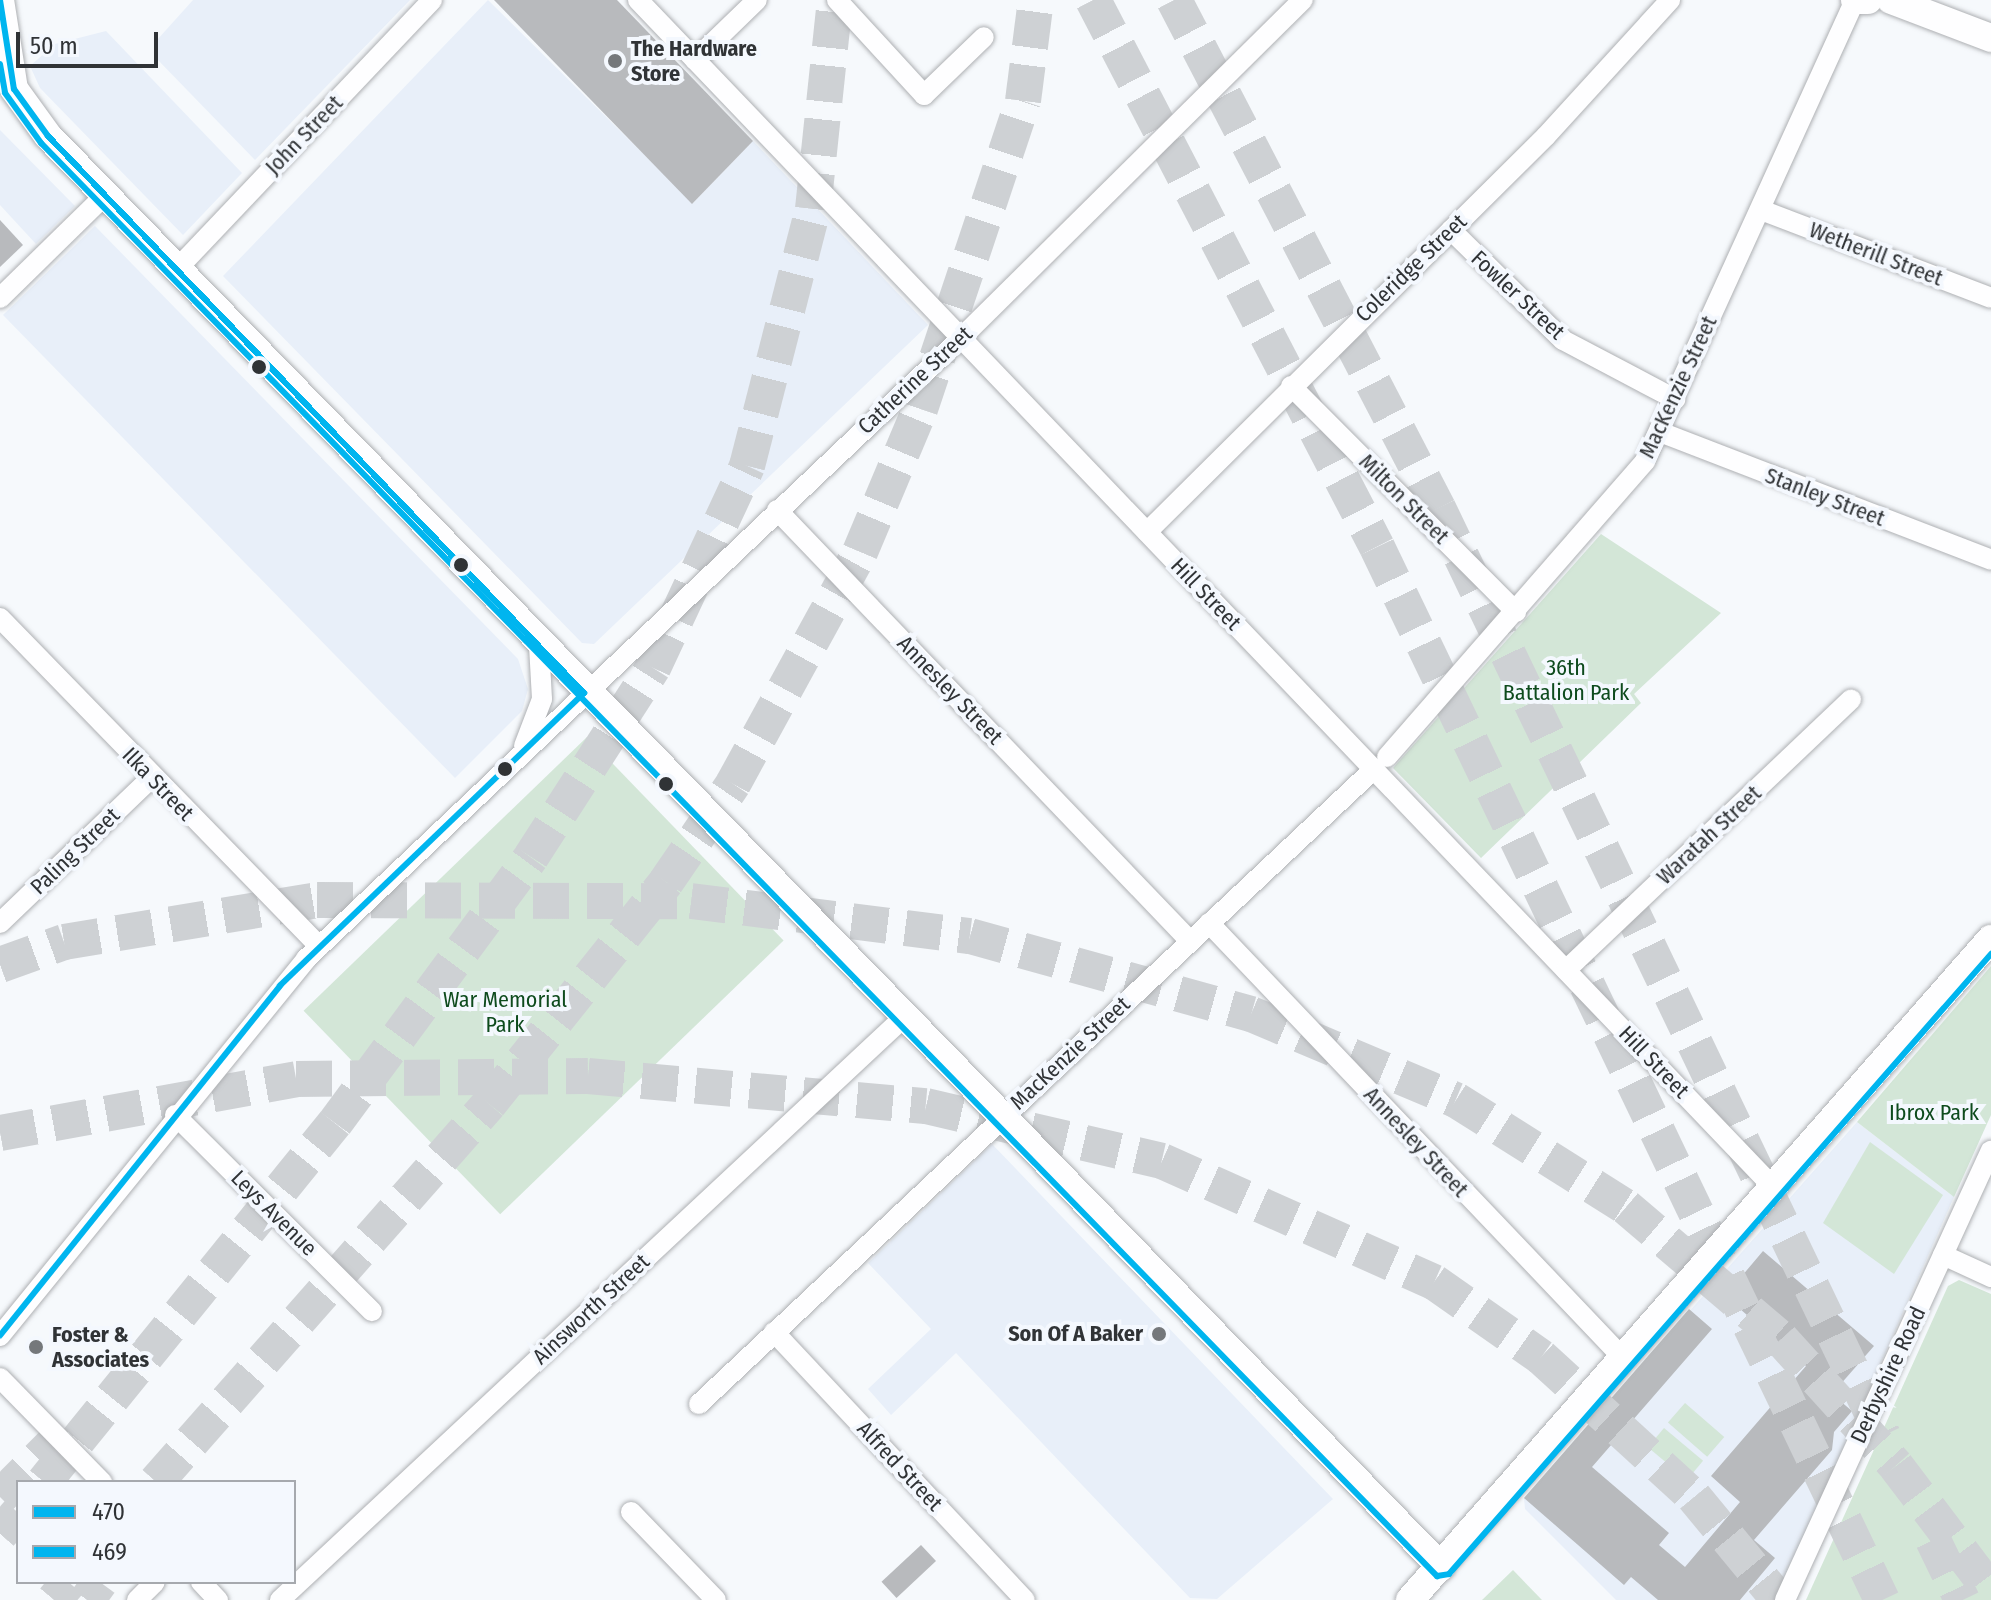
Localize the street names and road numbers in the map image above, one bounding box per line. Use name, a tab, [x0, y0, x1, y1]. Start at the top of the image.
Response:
street label: John Street	[260, 90, 348, 180]
street label: Coleridge Street	[1350, 208, 1472, 328]
street label: Wetherill Street	[1806, 216, 1946, 292]
street label: Fowler Street	[1466, 245, 1570, 345]
street label: MacKenzie Street	[1633, 312, 1723, 462]
street label: Catherine Street	[852, 320, 978, 440]
street label: Milton Street	[1354, 449, 1454, 549]
street label: Stanley Street	[1762, 462, 1888, 532]
street label: Hill Street	[1165, 553, 1247, 635]
street label: Annesley Street	[892, 630, 1008, 750]
street label: Ilka Street	[117, 742, 199, 826]
street label: Waratah Street	[1651, 780, 1767, 890]
street label: Paling Street	[25, 802, 125, 900]
street label: MacKenzie Street	[1005, 991, 1135, 1115]
street label: Hill Street	[1613, 1021, 1695, 1103]
street label: Annesley Street	[1358, 1082, 1474, 1202]
street label: Leys Avenue	[226, 1165, 322, 1261]
street label: Ainsworth Street	[527, 1248, 655, 1370]
street label: Derbyshire Road	[1845, 1302, 1931, 1448]
street label: Alfred Street	[852, 1416, 948, 1516]

